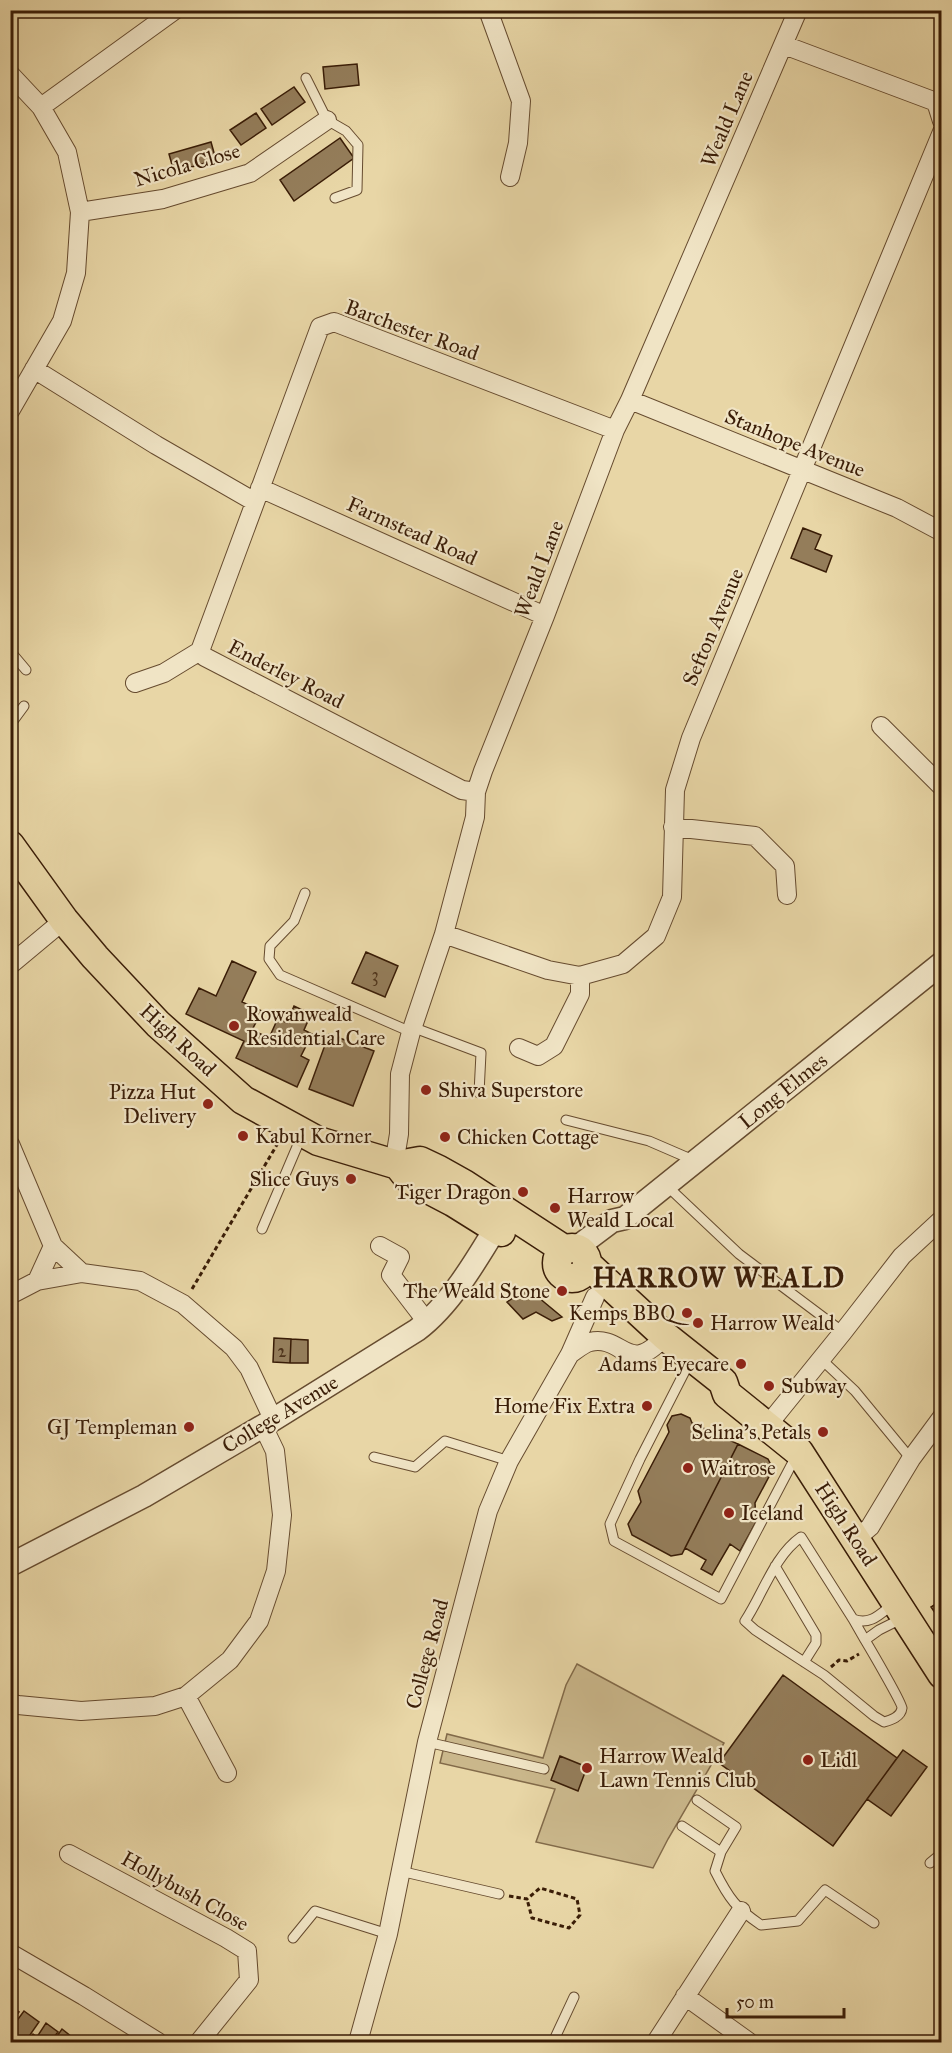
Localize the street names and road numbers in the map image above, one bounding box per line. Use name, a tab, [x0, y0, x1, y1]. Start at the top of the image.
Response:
street label: Weald Lane	[695, 67, 759, 171]
street label: Nicola Close	[131, 137, 243, 193]
street label: Barchester Road	[341, 294, 483, 366]
street label: Stanhope Avenue	[721, 403, 869, 483]
street label: Farmstead Road	[343, 491, 482, 572]
street label: Weald Lane	[509, 517, 569, 621]
street label: Sefton Avenue	[677, 564, 749, 690]
street label: Enderley Road	[224, 634, 349, 715]
street label: High Road	[135, 998, 222, 1082]
street label: Long Elmes	[733, 1047, 833, 1135]
street label: College Avenue	[217, 1369, 343, 1459]
street label: High Road	[809, 1477, 883, 1571]
street label: College Road	[400, 1596, 454, 1712]
street label: Hollybush Close	[117, 1845, 253, 1937]

